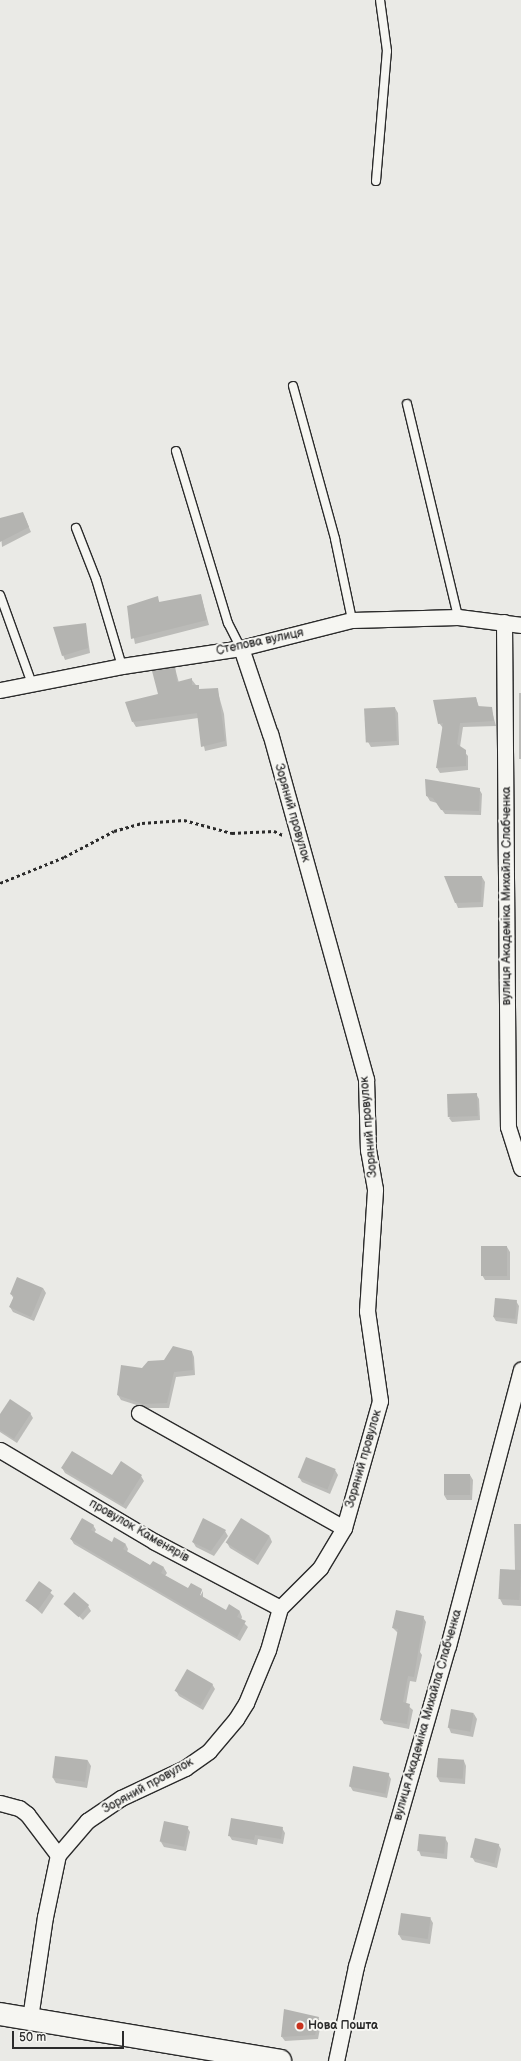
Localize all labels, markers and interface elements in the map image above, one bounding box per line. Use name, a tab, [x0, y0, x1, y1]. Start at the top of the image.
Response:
street label: Степова вулиця	[215, 626, 305, 658]
street label: Зоряний провулок	[271, 762, 313, 864]
street label: вулиця Академіка Михайла Слабченка	[500, 787, 514, 1005]
street label: Зоряний провулок	[357, 1076, 381, 1178]
street label: Зоряний провулок	[343, 1408, 385, 1510]
street label: провулок Каменярів	[86, 1496, 192, 1566]
street label: вулиця Академіка Михайла Слабченка	[391, 1608, 465, 1822]
street label: Зоряний провулок	[100, 1755, 196, 1817]
place label: Нова Пошта	[308, 2019, 378, 2033]
marker: Нова Пошта	[295, 2021, 305, 2031]
scale bar	[14, 2023, 126, 2049]
text: 50 m	[19, 2030, 46, 2045]

